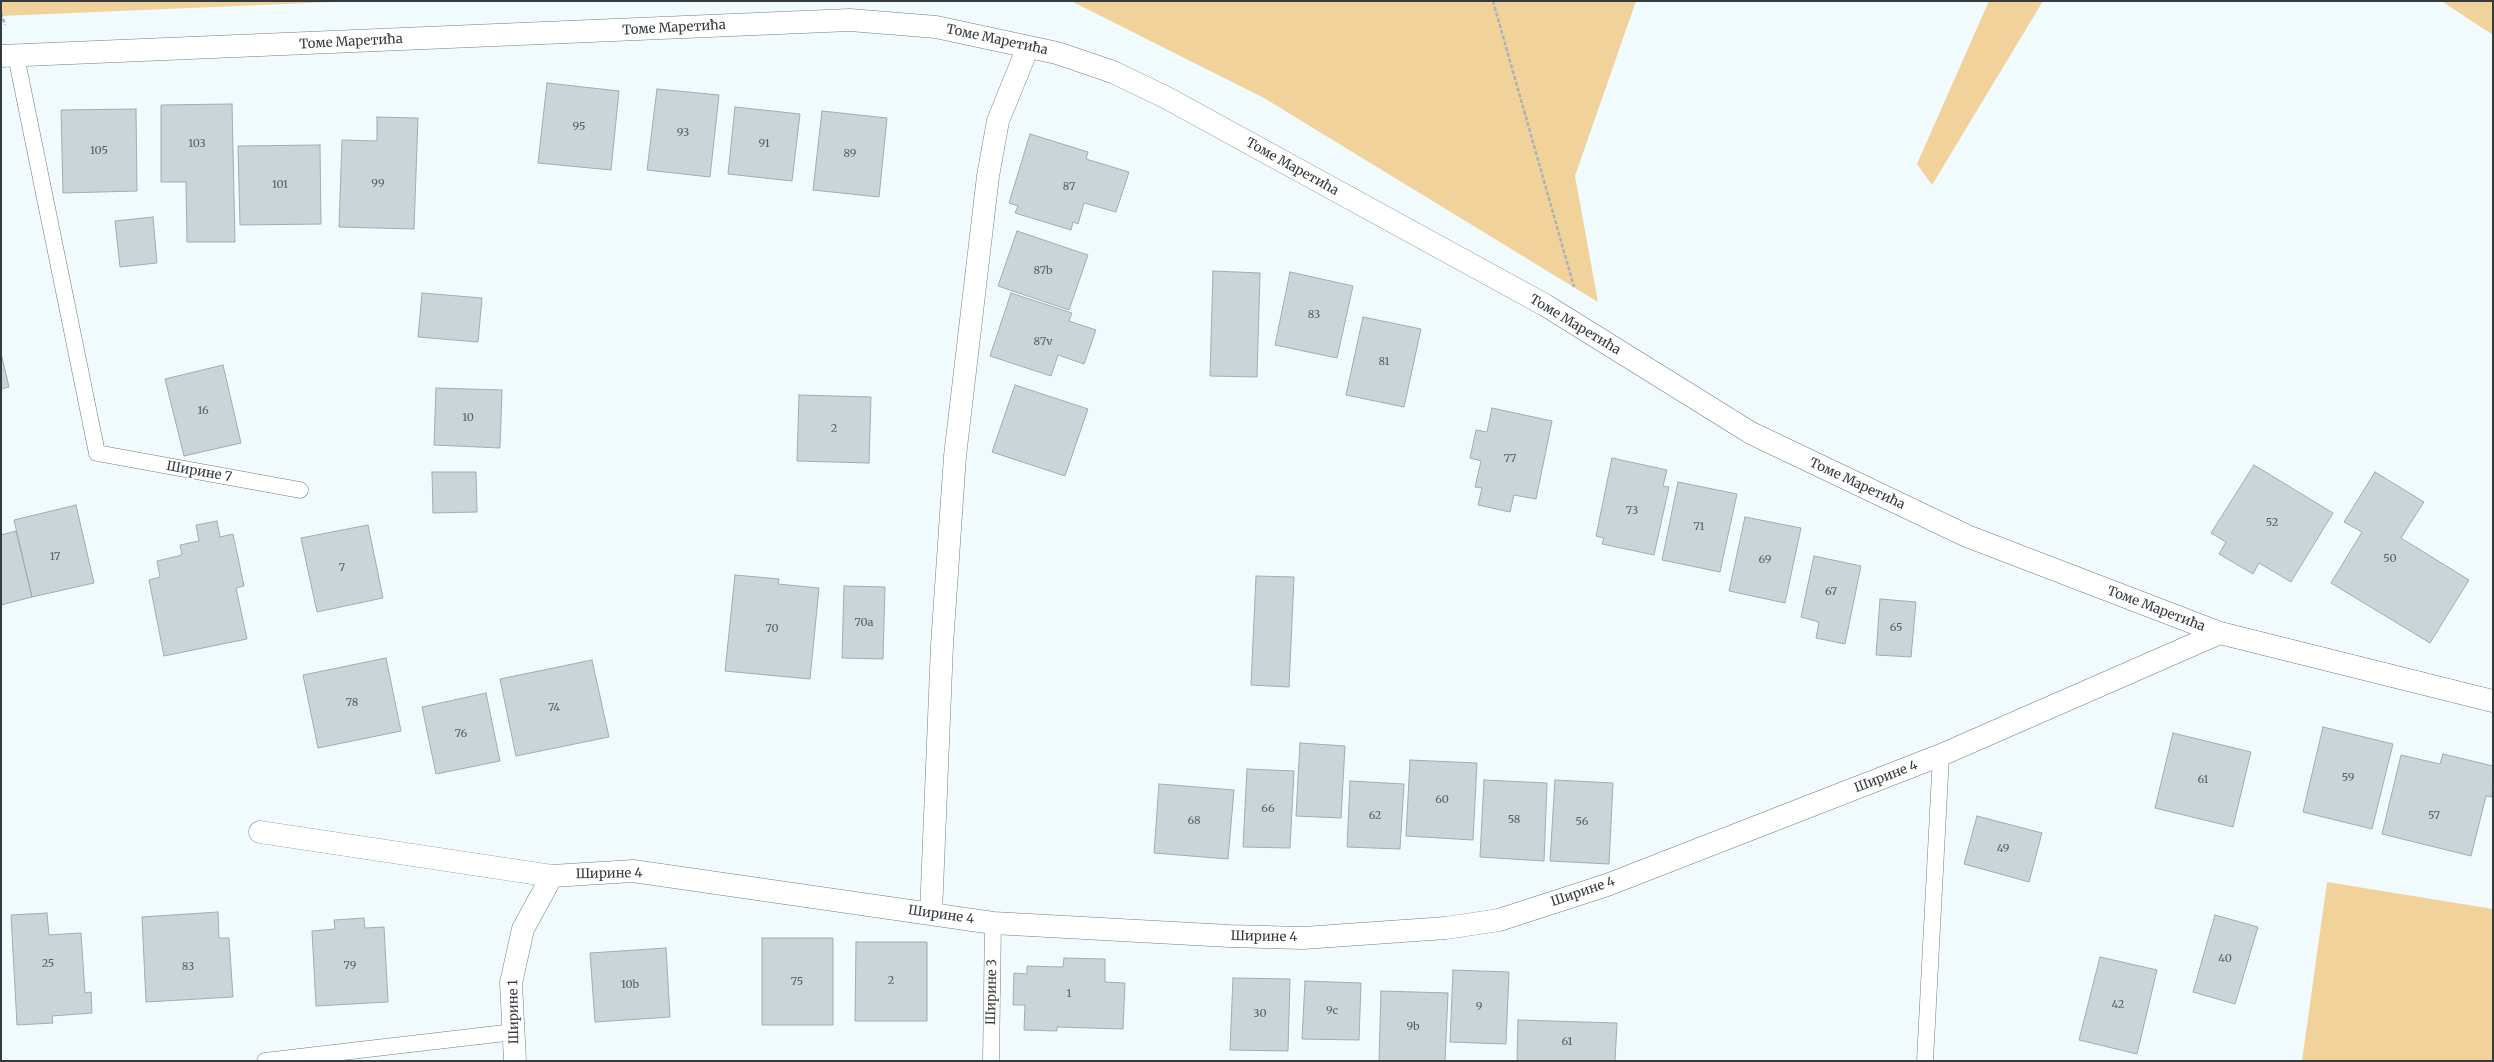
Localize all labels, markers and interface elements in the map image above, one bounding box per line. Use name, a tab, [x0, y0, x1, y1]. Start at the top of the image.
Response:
street label: Томе Маретића	[622, 18, 726, 38]
street label: Томе Маретића	[945, 22, 1049, 58]
street label: Томе Маретића	[299, 32, 403, 52]
house number: 95	[573, 120, 585, 134]
house number: 93	[677, 126, 689, 140]
street label: Томе Маретића	[1243, 135, 1341, 199]
house number: 103	[188, 137, 206, 151]
house number: 91	[758, 137, 770, 151]
house number: 105	[90, 144, 108, 158]
house number: 89	[843, 147, 857, 161]
house number: 99	[371, 177, 385, 191]
house number: 101	[272, 178, 288, 192]
house number: 87	[1063, 180, 1075, 194]
house number: 87b	[1033, 264, 1053, 278]
street label: Томе Маретића	[1527, 292, 1623, 358]
house number: 83	[1308, 308, 1320, 322]
house number: 87v	[1034, 335, 1052, 349]
house number: 81	[1378, 355, 1390, 369]
house number: 16	[197, 404, 209, 418]
house number: 10	[462, 411, 474, 425]
house number: 2	[831, 422, 837, 436]
house number: 77	[1504, 452, 1516, 466]
street label: Томе Маретића	[1807, 455, 1907, 513]
street label: Ширине 7	[165, 459, 233, 485]
house number: 73	[1626, 504, 1638, 518]
house number: 52	[2266, 516, 2278, 530]
house number: 71	[1693, 520, 1705, 534]
house number: 17	[50, 550, 60, 564]
house number: 50	[2383, 552, 2397, 566]
house number: 69	[1758, 553, 1772, 567]
house number: 7	[339, 561, 345, 575]
street label: Томе Маретића	[2105, 583, 2207, 635]
house number: 67	[1825, 585, 1837, 599]
house number: 70a	[855, 616, 873, 630]
house number: 65	[1890, 621, 1902, 635]
house number: 70	[765, 622, 779, 636]
house number: 78	[346, 696, 358, 710]
house number: 74	[548, 701, 560, 715]
house number: 76	[455, 727, 467, 741]
street label: Ширине 4	[1852, 758, 1920, 796]
house number: 59	[2342, 771, 2354, 785]
house number: 61	[2198, 773, 2208, 787]
house number: 60	[1435, 793, 1449, 807]
house number: 66	[1261, 802, 1275, 816]
house number: 62	[1369, 809, 1381, 823]
house number: 57	[2428, 809, 2440, 823]
house number: 58	[1508, 813, 1520, 827]
house number: 68	[1187, 814, 1201, 828]
house number: 56	[1576, 815, 1588, 829]
house number: 49	[1997, 842, 2009, 856]
street label: Ширине 4	[575, 866, 643, 882]
street label: Ширине 4	[1549, 874, 1617, 910]
street label: Ширине 4	[907, 903, 975, 927]
street label: Ширине 4	[1230, 929, 1298, 945]
house number: 40	[2218, 952, 2232, 966]
house number: 25	[42, 957, 54, 971]
house number: 79	[344, 959, 356, 973]
street label: Ширине 3	[984, 959, 1000, 1025]
house number: 83	[182, 960, 194, 974]
house number: 2	[888, 974, 894, 988]
house number: 75	[791, 975, 803, 989]
house number: 10b	[621, 978, 639, 992]
street label: Ширине 1	[506, 980, 522, 1044]
house number: 1	[1067, 987, 1071, 1001]
house number: 42	[2112, 998, 2124, 1012]
house number: 9	[1476, 1000, 1482, 1014]
house number: 9c	[1326, 1004, 1338, 1018]
house number: 30	[1253, 1007, 1267, 1021]
house number: 9b	[1406, 1020, 1420, 1034]
house number: 61	[1562, 1035, 1572, 1049]

